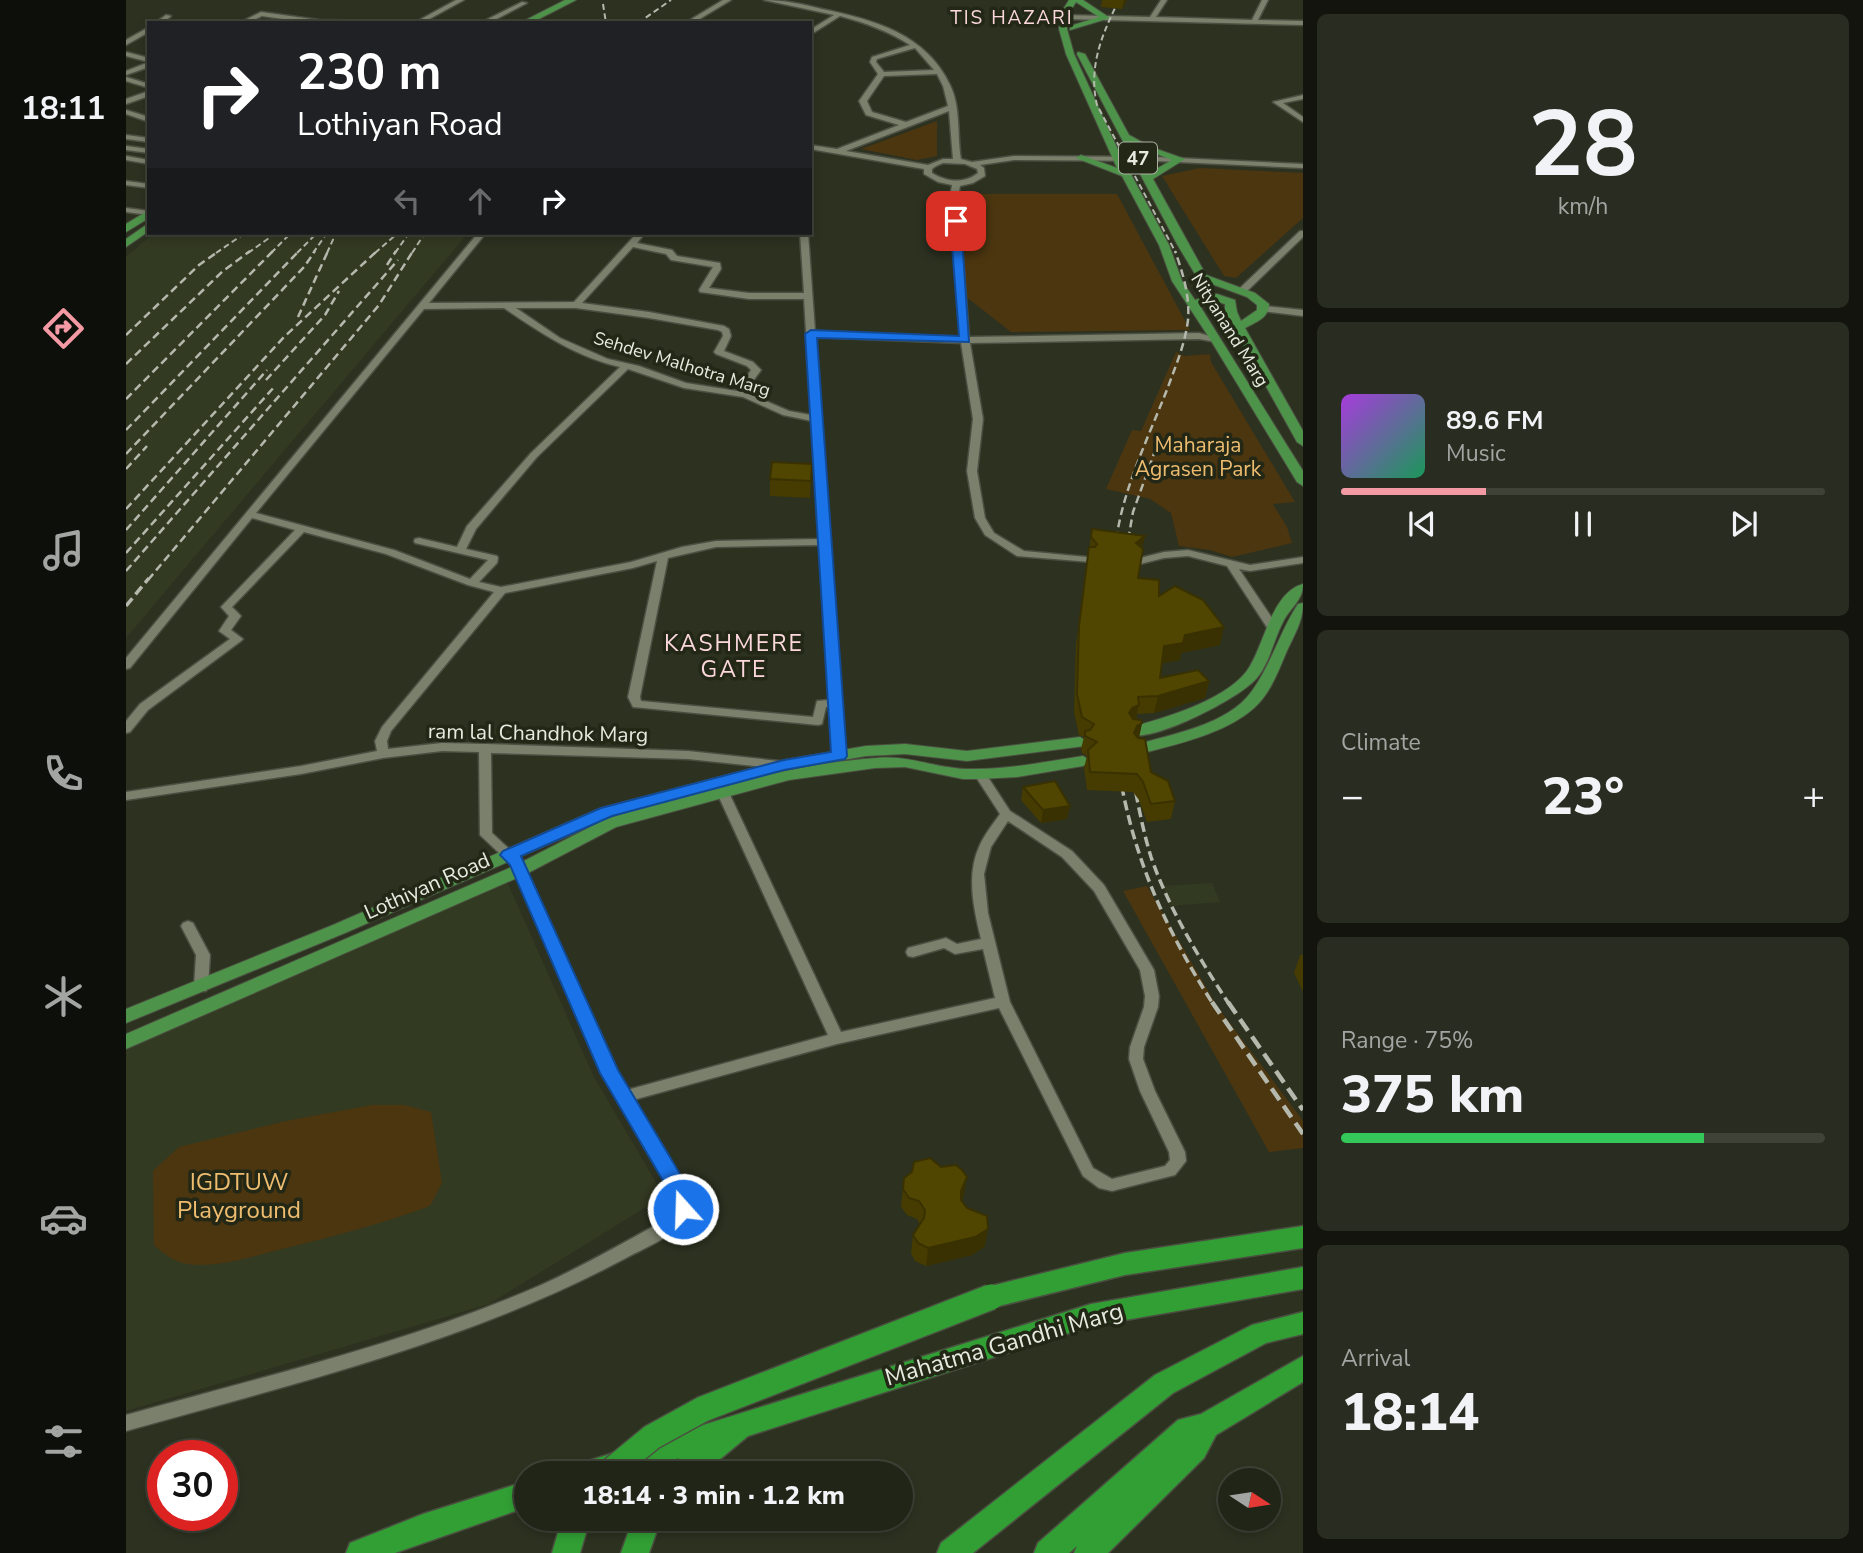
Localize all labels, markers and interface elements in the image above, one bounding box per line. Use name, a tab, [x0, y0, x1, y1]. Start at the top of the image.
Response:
district label: TIS HAZARI	[950, 5, 1074, 31]
text: 230 m	[297, 39, 441, 106]
icon: right	[182, 49, 273, 140]
text: 28	[1528, 83, 1638, 207]
text: 18:11	[21, 87, 105, 130]
text: Lothiyan Road	[297, 103, 503, 146]
road number: 47	[1119, 142, 1157, 174]
icon: left	[388, 182, 426, 220]
icon: ahead	[461, 182, 499, 220]
icon: right	[534, 182, 572, 220]
pin	[926, 191, 986, 251]
text: km/h	[1558, 191, 1608, 222]
icon: arrive	[937, 202, 975, 240]
street label: Nityanand Marg	[1186, 269, 1274, 391]
icon: directions	[39, 304, 88, 353]
street label: Sehdev Malhotra Marg	[591, 326, 773, 402]
text: 89.6 FM	[1446, 403, 1543, 438]
park label: Maharaja Agrasen Park	[1135, 431, 1262, 483]
text: Music	[1446, 438, 1506, 469]
icon: previous	[1403, 505, 1441, 543]
icon: pause	[1564, 505, 1602, 543]
icon: next	[1725, 505, 1763, 543]
icon: music	[39, 526, 88, 575]
district label: KASHMERE GATE	[664, 628, 804, 685]
street label: ram lal Chandhok Marg	[428, 717, 648, 749]
text: Climate	[1341, 727, 1421, 758]
icon: phone	[39, 749, 88, 798]
text: 23°	[1542, 761, 1624, 832]
text: −	[1341, 771, 1364, 822]
text: +	[1802, 771, 1825, 822]
street label: Lothiyan Road	[360, 846, 494, 926]
icon: climate	[39, 972, 88, 1021]
text: Range · 75%	[1341, 1025, 1473, 1056]
text: 375 km	[1341, 1059, 1524, 1130]
park label: IGDTUW Playground	[177, 1166, 301, 1226]
position arrow	[646, 1172, 720, 1246]
icon: car	[39, 1194, 88, 1243]
street label: Mahatma Gandhi Marg	[881, 1295, 1127, 1393]
text: Arrival	[1341, 1343, 1410, 1374]
text: 18:14	[1341, 1377, 1479, 1448]
icon: filters	[39, 1417, 88, 1466]
speed limit sign: 30	[147, 1440, 238, 1531]
north arrow	[1218, 1468, 1281, 1531]
map controls	[1218, 1468, 1281, 1531]
text: 18:14 · 3 min · 1.2 km	[582, 1478, 845, 1513]

